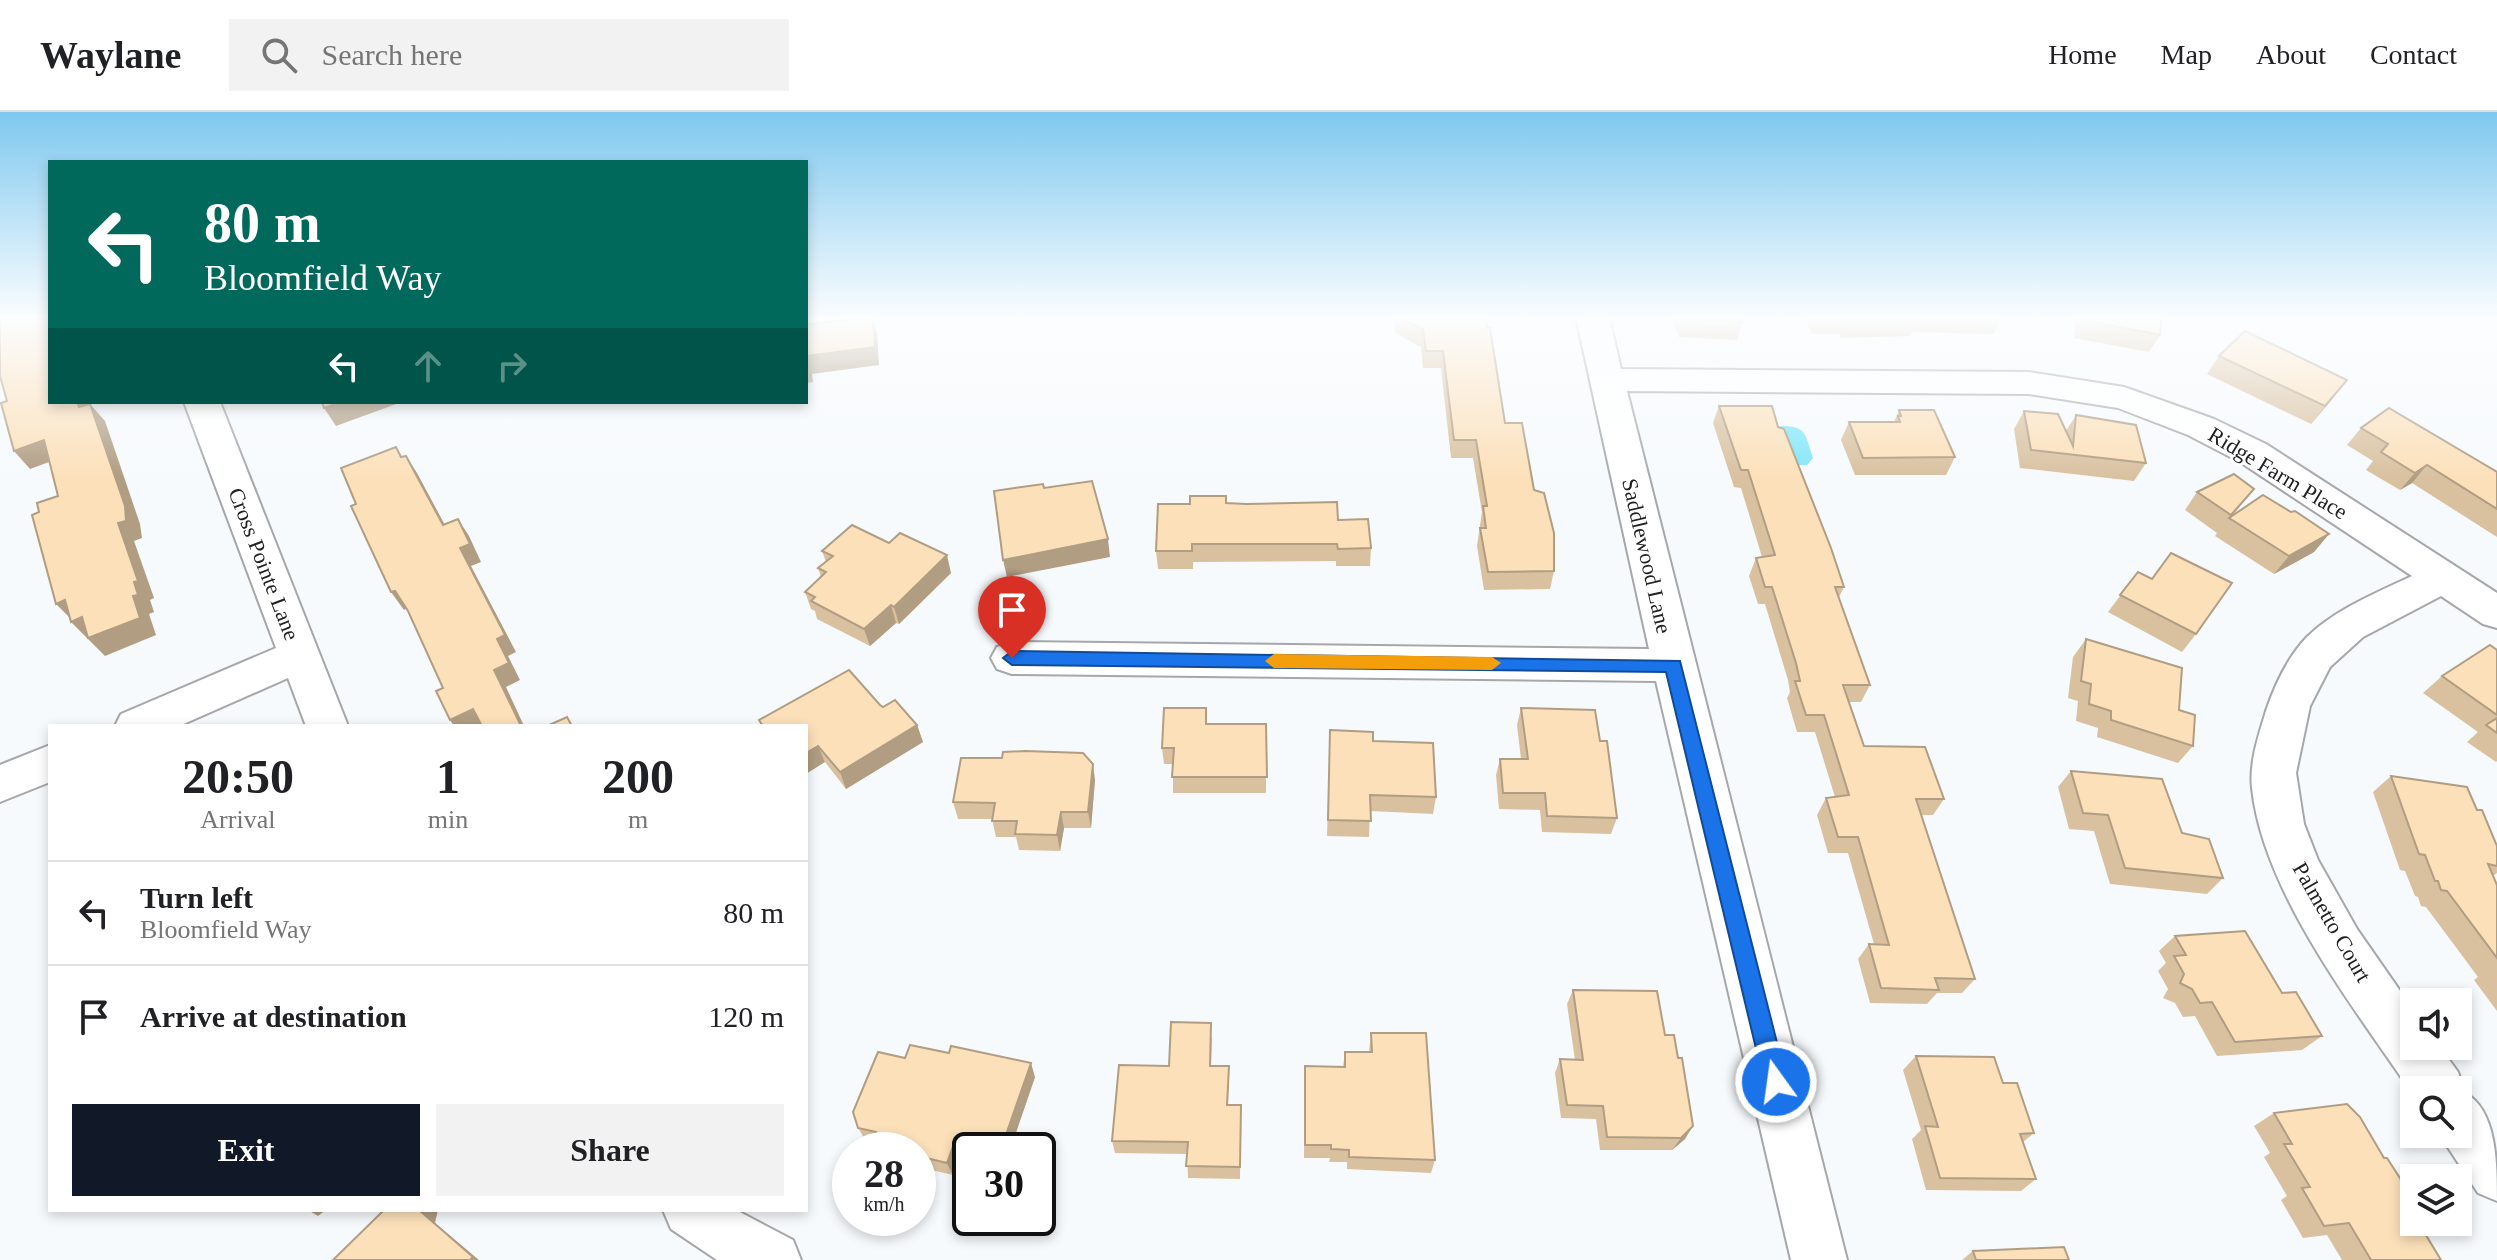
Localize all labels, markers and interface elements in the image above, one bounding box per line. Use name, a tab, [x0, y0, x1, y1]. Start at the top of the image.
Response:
search box	[229, 19, 789, 91]
icon: search	[257, 33, 301, 77]
text: Waylane	[40, 34, 181, 76]
text: Search here	[321, 38, 462, 71]
text: Home	[2048, 39, 2117, 70]
text: Map	[2161, 39, 2212, 70]
text: About	[2256, 39, 2326, 70]
text: Contact	[2370, 39, 2457, 70]
icon: left	[72, 192, 176, 296]
text: 80 m	[204, 192, 321, 254]
text: Bloomfield Way	[204, 258, 441, 298]
icon: left	[322, 344, 366, 388]
icon: ahead	[406, 344, 450, 388]
icon: right	[490, 344, 534, 388]
street label: Ridge Farm Place	[2204, 422, 2352, 524]
street label: Saddlewood Lane	[1617, 476, 1677, 636]
street label: Cross Pointe Lane	[223, 484, 305, 644]
pin	[978, 576, 1046, 658]
icon: arrive	[990, 588, 1034, 632]
text: 20:50	[182, 750, 294, 803]
text: 1	[436, 750, 460, 803]
text: 200	[602, 750, 674, 803]
text: Arrival	[200, 805, 275, 834]
text: min	[428, 805, 468, 834]
text: m	[628, 805, 648, 834]
street label: Palmetto Court	[2288, 858, 2376, 986]
text: Turn left	[140, 881, 253, 914]
icon: left	[72, 891, 116, 935]
text: 80 m	[723, 896, 784, 929]
text: Bloomfield Way	[140, 915, 311, 944]
map controls	[2400, 988, 2472, 1236]
button: sound	[2400, 988, 2472, 1060]
icon: arrive	[72, 995, 116, 1039]
text: Arrive at destination	[140, 1000, 407, 1033]
text: 120 m	[708, 1000, 784, 1033]
position arrow	[1734, 1040, 1818, 1124]
button: search	[2400, 1076, 2472, 1148]
button: Exit	[72, 1104, 420, 1196]
button: Share	[436, 1104, 784, 1196]
speed limit sign: 30	[952, 1132, 1056, 1236]
text: 28	[864, 1151, 904, 1196]
button: layers	[2400, 1164, 2472, 1236]
text: km/h	[863, 1193, 905, 1215]

